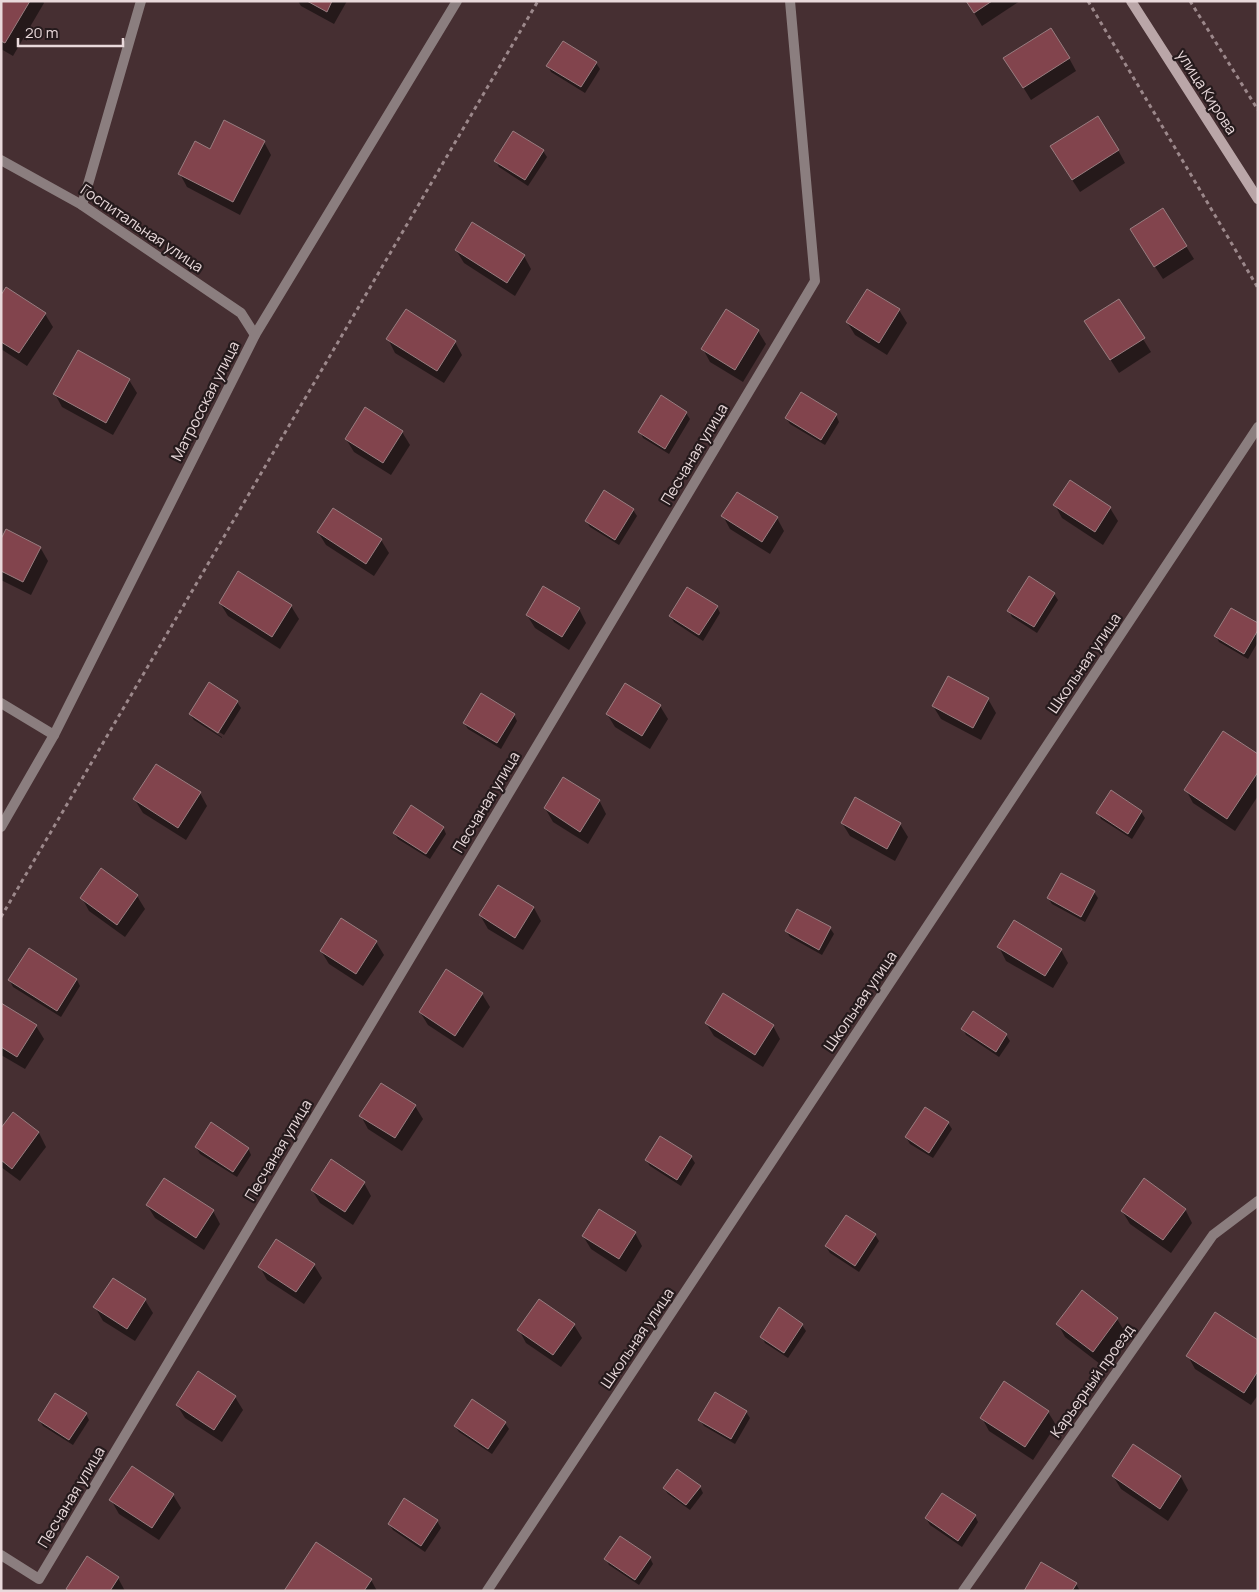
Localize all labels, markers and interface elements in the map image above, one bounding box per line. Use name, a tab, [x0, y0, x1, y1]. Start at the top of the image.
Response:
scale bar	[18, 15, 122, 47]
text: 20 m	[25, 22, 58, 43]
street label: улица Кирова	[1172, 46, 1242, 138]
street label: Госпитальная улица	[76, 179, 208, 277]
street label: Матросская улица	[166, 337, 244, 465]
street label: Песчаная улица	[655, 399, 733, 509]
street label: Школьная улица	[1043, 609, 1125, 717]
street label: Песчаная улица	[447, 747, 525, 857]
street label: Школьная улица	[819, 947, 901, 1055]
street label: Песчаная улица	[239, 1095, 317, 1205]
street label: Школьная улица	[596, 1284, 678, 1392]
street label: Карьерный проезд	[1045, 1320, 1139, 1442]
street label: Песчаная улица	[32, 1442, 110, 1552]

